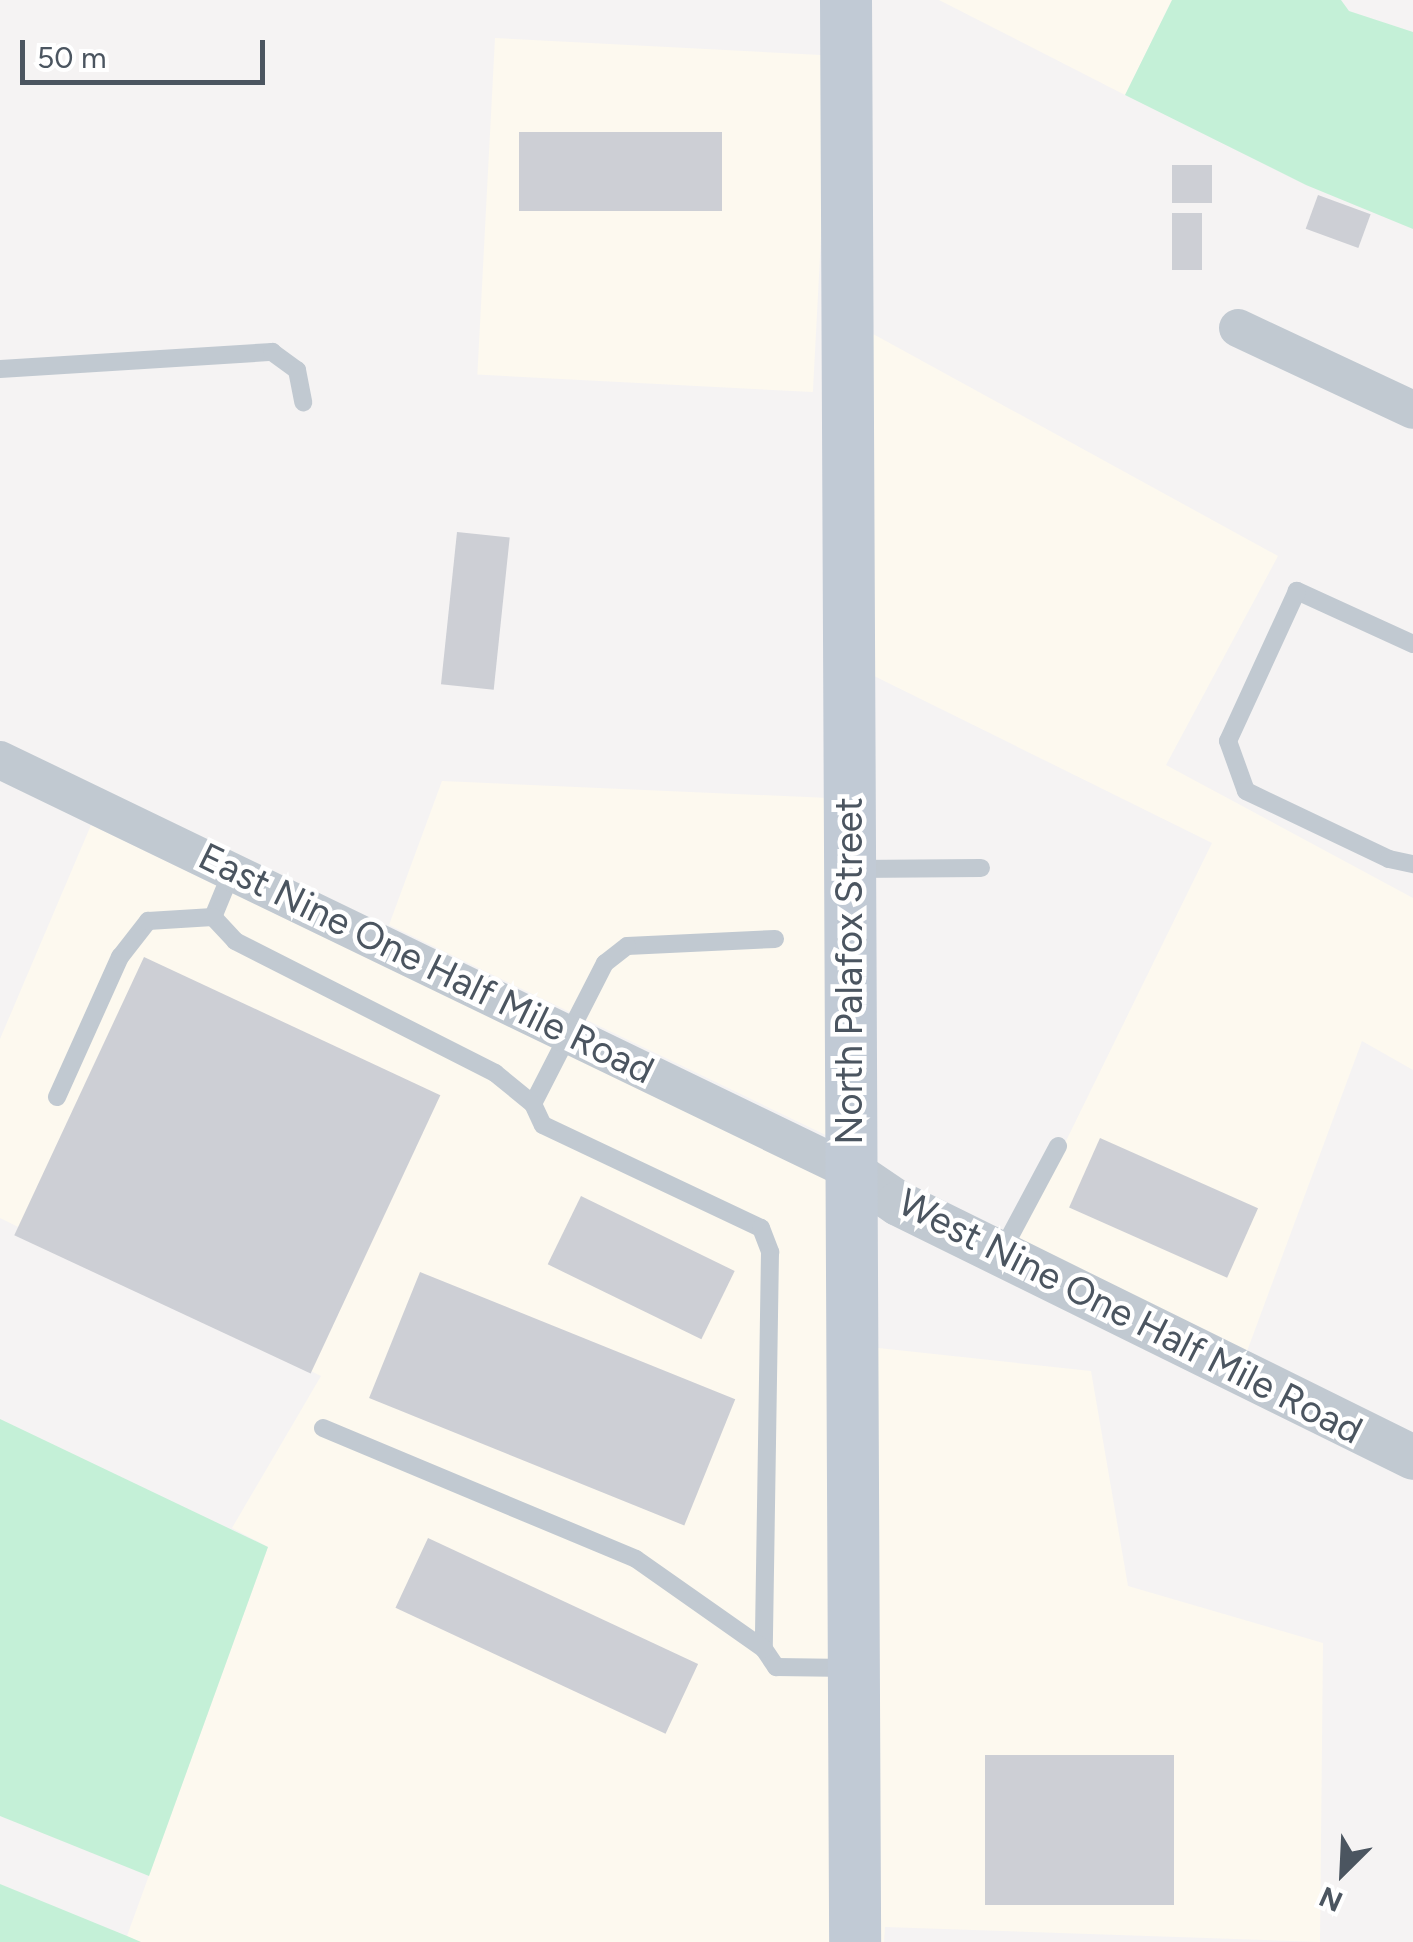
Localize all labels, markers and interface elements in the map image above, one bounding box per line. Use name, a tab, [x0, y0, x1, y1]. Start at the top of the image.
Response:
scale bar	[25, 20, 270, 82]
text: 50 m	[37, 39, 106, 76]
street label: North Palafox Street	[827, 797, 873, 1145]
street label: East Nine One Half Mile Road	[191, 834, 661, 1094]
street label: West Nine One Half Mile Road	[891, 1180, 1369, 1454]
north arrow	[1293, 1822, 1393, 1922]
text: N	[1314, 1879, 1348, 1919]

